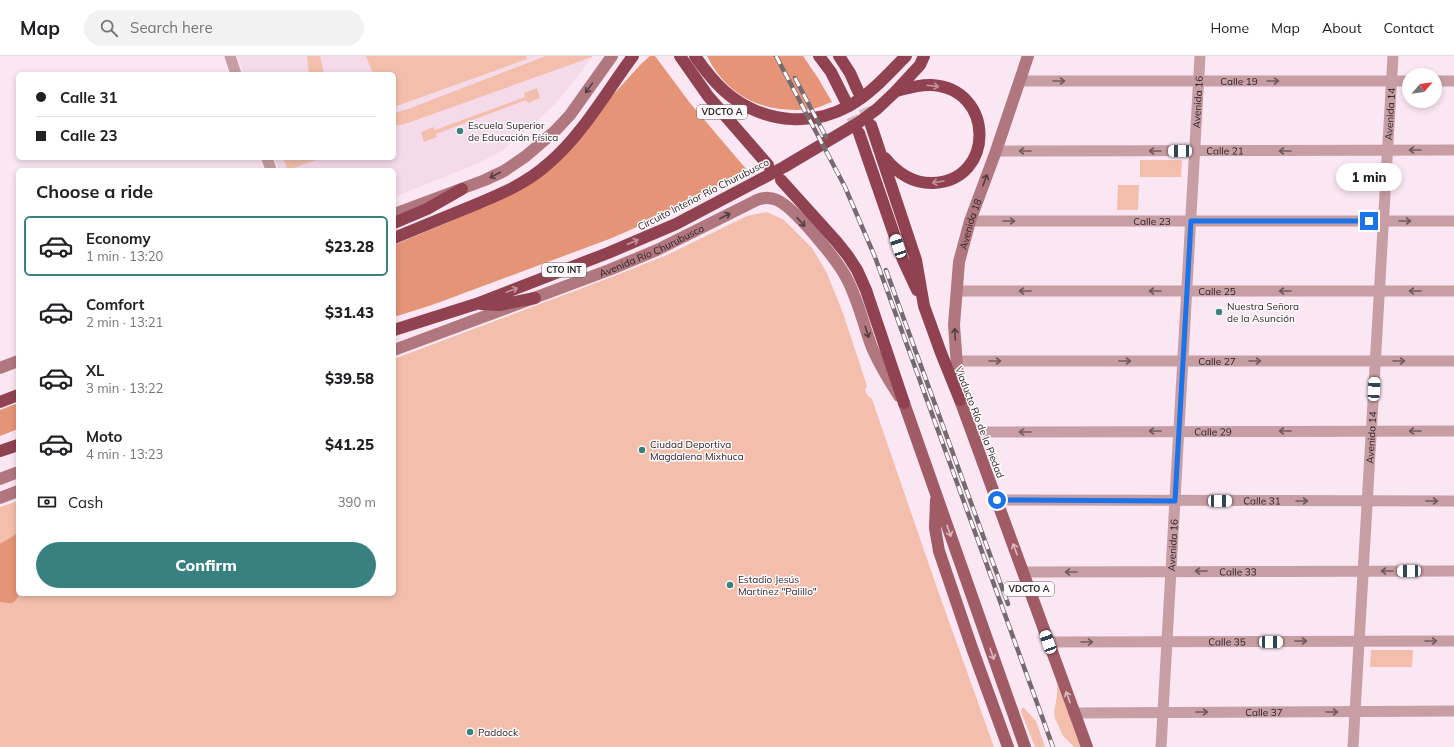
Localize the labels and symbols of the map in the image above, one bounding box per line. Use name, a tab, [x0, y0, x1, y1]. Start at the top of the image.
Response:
north arrow	[1402, 68, 1442, 108]
street label: Avenida 16	[1190, 75, 1206, 129]
street label: Calle 19	[1220, 75, 1258, 88]
one-way arrow	[1052, 77, 1065, 85]
one-way arrow	[1266, 77, 1279, 85]
one-way arrow	[585, 82, 593, 93]
one-way arrow	[926, 82, 939, 90]
street label: Avenida 14	[1382, 87, 1398, 141]
road number: VDCTO A	[697, 105, 747, 119]
place label: Escuela Superior de Educación Física	[468, 119, 558, 144]
marker: Escuela Superior de Educación Física	[455, 126, 465, 136]
street label: Calle 21	[1206, 144, 1244, 158]
car	[1168, 145, 1192, 157]
one-way arrow	[1409, 146, 1422, 154]
one-way arrow	[1019, 147, 1032, 155]
one-way arrow	[1149, 147, 1162, 155]
one-way arrow	[1279, 147, 1292, 155]
street label: Circuito Interior Río Churubusco	[635, 155, 771, 233]
callout: 1 min	[1336, 163, 1402, 191]
one-way arrow	[489, 172, 501, 179]
one-way arrow	[982, 174, 990, 186]
one-way arrow	[932, 178, 945, 186]
street label: Avenida 18	[957, 197, 985, 251]
one-way arrow	[718, 212, 730, 219]
route end	[1360, 212, 1378, 230]
street label: Calle 23	[1133, 215, 1171, 228]
one-way arrow	[797, 216, 806, 227]
one-way arrow	[1002, 217, 1015, 225]
one-way arrow	[1398, 217, 1411, 225]
street label: Avenida Río Churubusco	[597, 222, 706, 280]
car	[888, 233, 908, 259]
one-way arrow	[627, 238, 639, 246]
road number: CTO INT	[542, 263, 586, 277]
one-way arrow	[506, 285, 518, 293]
street label: Calle 25	[1198, 285, 1236, 298]
one-way arrow	[1019, 287, 1032, 295]
one-way arrow	[1149, 287, 1162, 295]
one-way arrow	[1279, 287, 1292, 295]
one-way arrow	[1409, 287, 1422, 295]
place label: Nuestra Señora de la Asunción	[1227, 300, 1299, 325]
marker: Nuestra Señora de la Asunción	[1214, 307, 1224, 317]
one-way arrow	[864, 325, 871, 338]
one-way arrow	[951, 328, 958, 341]
street label: Calle 27	[1198, 355, 1236, 368]
one-way arrow	[988, 357, 1001, 365]
one-way arrow	[1118, 357, 1131, 365]
one-way arrow	[1248, 357, 1261, 365]
one-way arrow	[1392, 357, 1405, 365]
street label: Viaducto Río de la Piedad	[952, 364, 1007, 480]
car	[1367, 377, 1381, 401]
street label: Avenida 14	[1363, 411, 1379, 464]
street label: Calle 29	[1194, 425, 1232, 439]
one-way arrow	[1149, 427, 1162, 435]
one-way arrow	[1279, 427, 1292, 435]
one-way arrow	[1409, 427, 1422, 435]
one-way arrow	[1019, 428, 1032, 436]
place label: Ciudad Deportiva Magdalena Mixhuca	[650, 438, 744, 463]
marker: Ciudad Deportiva Magdalena Mixhuca	[637, 445, 647, 455]
route start	[988, 491, 1006, 509]
car	[1208, 495, 1232, 507]
street label: Calle 31	[1243, 495, 1281, 508]
one-way arrow	[1295, 497, 1308, 505]
one-way arrow	[1425, 497, 1438, 505]
street label: Avenida 16	[1165, 519, 1181, 572]
one-way arrow	[946, 525, 953, 538]
one-way arrow	[1010, 543, 1018, 555]
street label: Calle 33	[1219, 565, 1257, 579]
car	[1397, 565, 1421, 577]
one-way arrow	[1195, 567, 1208, 575]
one-way arrow	[1381, 567, 1394, 575]
one-way arrow	[1065, 568, 1078, 576]
place label: Estadio Jesús Martínez "Palillo"	[738, 573, 817, 598]
marker: Estadio Jesús Martínez "Palillo"	[725, 580, 735, 590]
road number: VDCTO A	[1004, 582, 1054, 596]
car	[1038, 629, 1058, 655]
street label: Calle 35	[1208, 636, 1246, 649]
car	[1259, 636, 1283, 648]
one-way arrow	[1294, 637, 1307, 645]
one-way arrow	[1424, 637, 1437, 645]
one-way arrow	[1080, 638, 1093, 646]
one-way arrow	[989, 648, 997, 660]
one-way arrow	[1064, 692, 1072, 704]
street label: Calle 37	[1245, 706, 1283, 719]
one-way arrow	[1195, 708, 1208, 716]
one-way arrow	[1325, 708, 1338, 716]
place label: Paddock	[478, 726, 519, 739]
marker: Paddock	[465, 727, 475, 737]

